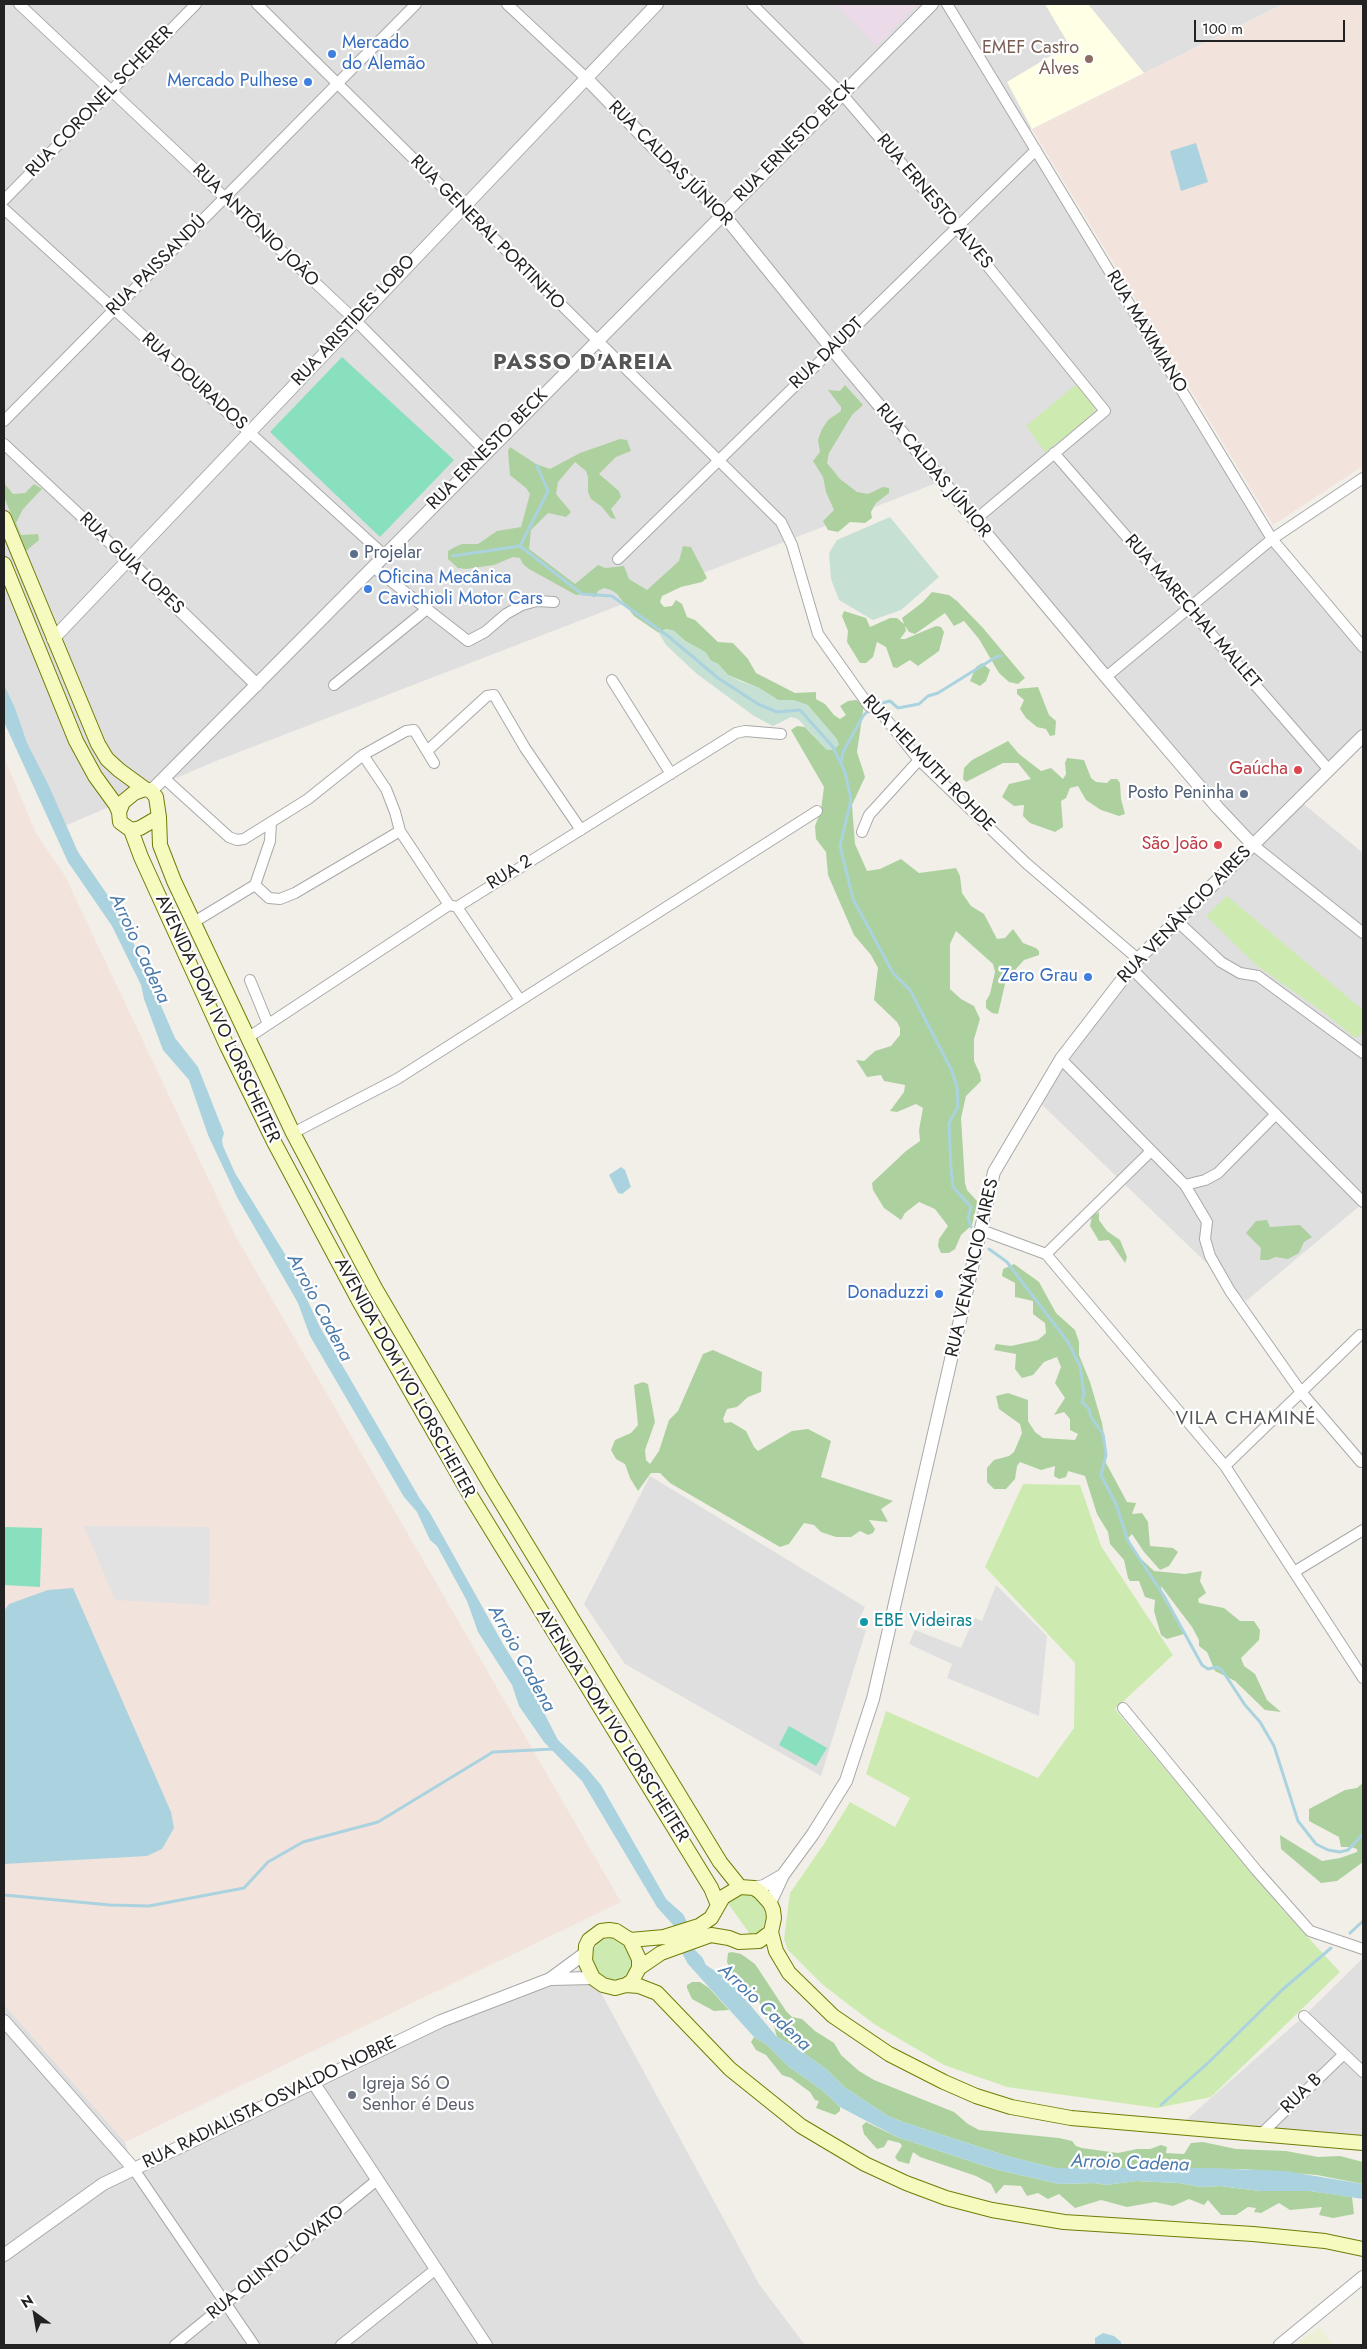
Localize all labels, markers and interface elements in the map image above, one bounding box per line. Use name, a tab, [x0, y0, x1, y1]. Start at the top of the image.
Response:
scale bar	[1197, 10, 1348, 42]
text: 100 m	[1202, 18, 1243, 40]
street label: RUA CORONEL SCHERER	[22, 22, 178, 182]
place label: Mercado do Alemão	[342, 33, 425, 76]
place label: EMEF Castro Alves	[982, 38, 1079, 80]
marker: Mercado do Alemão	[326, 48, 338, 60]
marker: EMEF Castro Alves	[1083, 53, 1095, 65]
place label: Mercado Pulhese	[167, 71, 298, 93]
marker: Mercado Pulhese	[302, 76, 314, 88]
street label: RUA ERNESTO BECK	[730, 77, 860, 207]
street label: RUA CALDAS JÚNIOR	[603, 97, 737, 231]
street label: RUA ERNESTO ALVES	[871, 130, 997, 274]
street label: RUA GENERAL PORTINHO	[405, 151, 569, 315]
street label: RUA ANTÔNIO JOÃO	[187, 160, 323, 292]
street label: RUA PAISSANDÚ	[102, 211, 212, 321]
street label: RUA ARISTIDES LOBO	[288, 251, 420, 391]
street label: RUA MAXIMIANO	[1101, 267, 1191, 397]
street label: RUA DAUDT	[786, 314, 868, 394]
street label: RUA DOURADOS	[137, 329, 251, 435]
district label: PASSO D'AREIA	[491, 351, 675, 377]
street label: RUA ERNESTO BECK	[423, 385, 553, 515]
street label: RUA CALDAS JÚNIOR	[871, 400, 995, 542]
street label: RUA GUIA LOPES	[74, 509, 188, 619]
street label: RUA MARECHAL MALLET	[1119, 531, 1265, 693]
place label: Projelar	[364, 543, 422, 565]
marker: Projelar	[348, 548, 360, 560]
place label: Oficina Mecânica Cavichioli Motor Cars	[378, 568, 543, 610]
marker: Oficina Mecânica Cavichioli Motor Cars	[362, 583, 374, 595]
street label: RUA HELMUTH ROHDE	[857, 691, 999, 837]
place label: Gaúcha	[1229, 759, 1288, 781]
marker: Gaúcha	[1292, 764, 1304, 776]
place label: Posto Peninha	[1128, 783, 1234, 805]
marker: Posto Peninha	[1238, 788, 1250, 800]
place label: São João	[1141, 834, 1208, 856]
marker: São João	[1212, 839, 1224, 851]
street label: RUA VENÂNCIO AIRES	[1114, 842, 1256, 988]
street label: RUA 2	[484, 851, 536, 895]
water label: Arroio Cadena	[104, 890, 174, 1008]
street label: AVENIDA DOM IVO LORSCHEITER	[150, 892, 284, 1146]
place label: Zero Grau	[1000, 966, 1078, 988]
marker: Zero Grau	[1082, 971, 1094, 983]
street label: RUA VENÂNCIO AIRES	[942, 1177, 1004, 1359]
water label: Arroio Cadena	[281, 1250, 357, 1366]
street label: AVENIDA DOM IVO LORSCHEITER	[329, 1254, 479, 1502]
place label: Donaduzzi	[847, 1283, 929, 1305]
marker: Donaduzzi	[933, 1288, 945, 1300]
district label: VILA CHAMINÉ	[1174, 1408, 1318, 1430]
water label: Arroio Cadena	[482, 1602, 560, 1716]
street label: AVENIDA DOM IVO LORSCHEITER	[531, 1605, 693, 1847]
place label: EBE Videiras	[874, 1611, 972, 1633]
marker: EBE Videiras	[858, 1616, 870, 1628]
water label: Arroio Cadena	[713, 1959, 815, 2057]
street label: RUA RADIALISTA OSVALDO NOBRE	[140, 2032, 400, 2174]
street label: RUA B	[1277, 2069, 1327, 2119]
place label: Igreja Só O Senhor é Deus	[362, 2074, 474, 2116]
marker: Igreja Só O Senhor é Deus	[346, 2089, 358, 2101]
water label: Arroio Cadena	[1070, 2151, 1190, 2177]
street label: RUA OLINTO LOVATO	[203, 2201, 349, 2325]
north arrow	[10, 2289, 60, 2339]
text: N	[17, 2290, 37, 2313]

